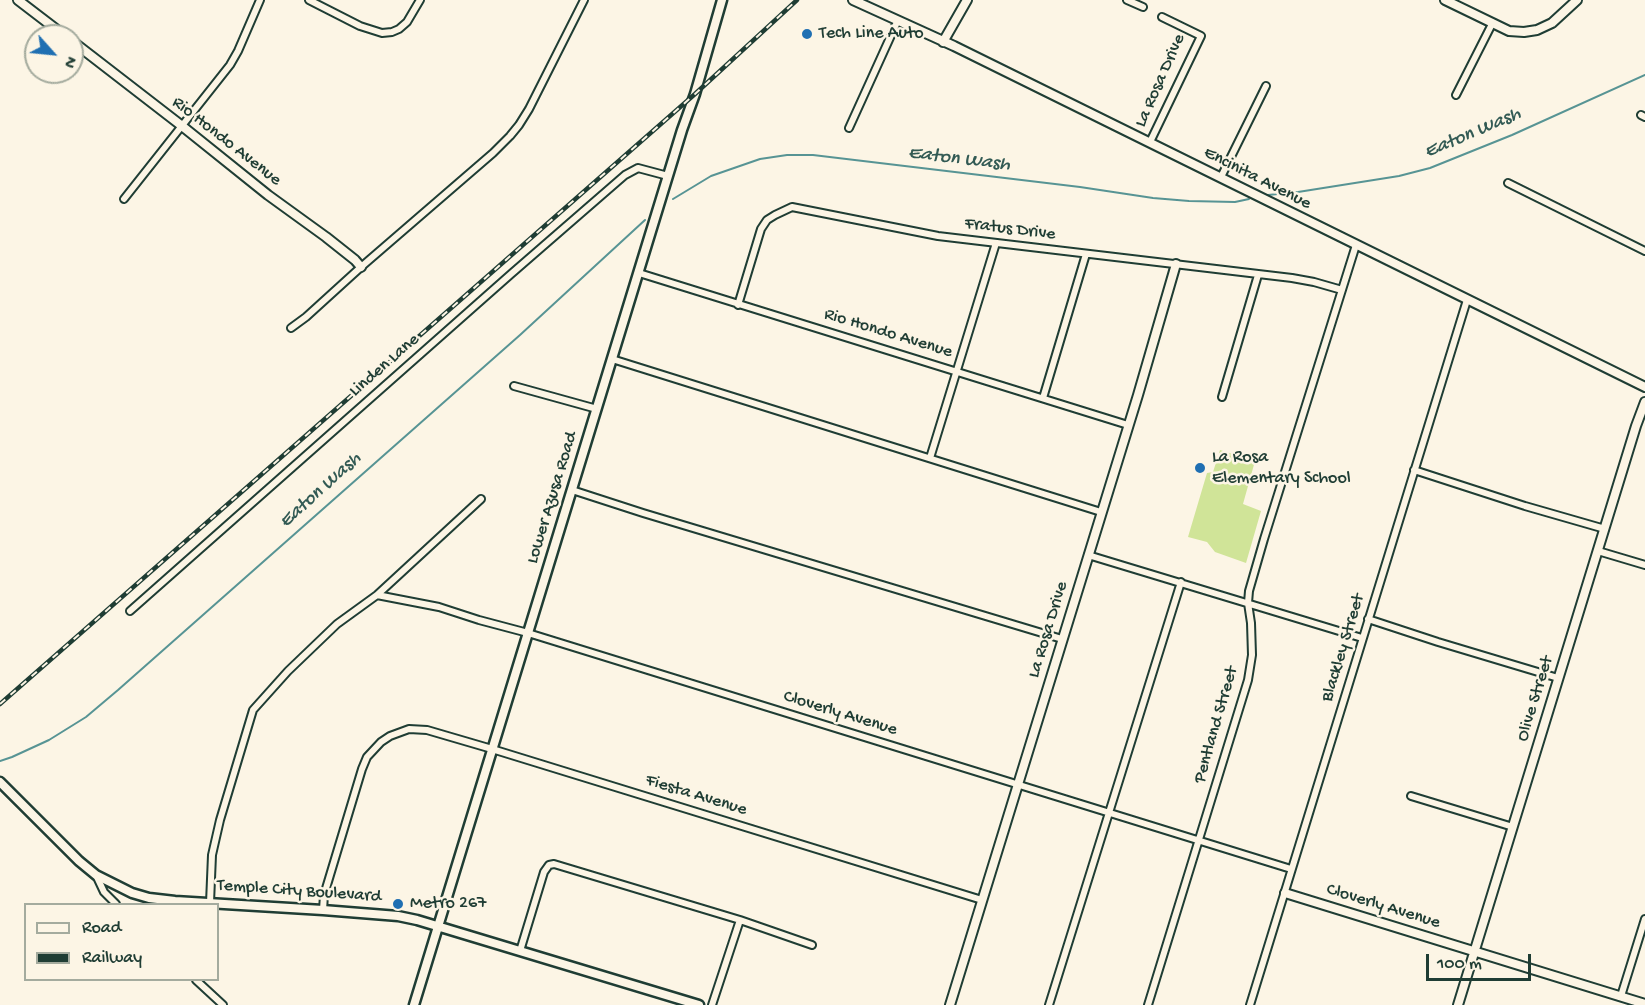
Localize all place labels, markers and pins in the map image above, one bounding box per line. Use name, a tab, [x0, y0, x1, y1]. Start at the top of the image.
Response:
place label: Tech Line Auto	[819, 23, 924, 45]
marker: Tech Line Auto	[800, 27, 814, 41]
place label: La Rosa Elementary School	[1212, 447, 1351, 490]
marker: La Rosa Elementary School	[1193, 461, 1207, 475]
place label: Metro 267	[410, 893, 486, 915]
marker: Metro 267	[391, 897, 405, 911]

